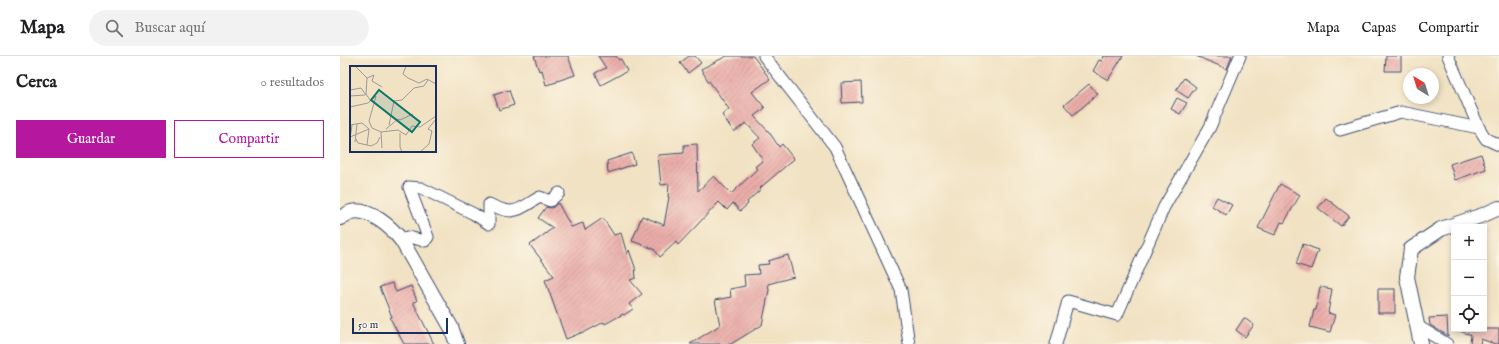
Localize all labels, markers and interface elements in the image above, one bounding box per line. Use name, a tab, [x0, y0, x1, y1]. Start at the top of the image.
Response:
search box	[89, 10, 369, 46]
text: Mapa	[20, 16, 65, 40]
icon: search	[103, 17, 125, 39]
text: Buscar aquí	[135, 18, 205, 37]
text: Mapa	[1307, 19, 1340, 37]
text: Capas	[1362, 19, 1396, 37]
text: Compartir	[1418, 19, 1479, 37]
inset map	[350, 66, 436, 152]
north arrow	[1403, 68, 1439, 104]
text: Cerca	[16, 72, 57, 93]
text: 0 resultados	[261, 74, 324, 91]
button: Guardar	[16, 120, 166, 158]
button: Compartir	[174, 120, 324, 158]
map controls	[1451, 224, 1487, 332]
button: +	[1451, 224, 1487, 260]
button: −	[1451, 260, 1487, 296]
button: locate	[1451, 296, 1487, 332]
scale bar	[352, 316, 448, 335]
text: 50 m	[358, 318, 378, 332]

